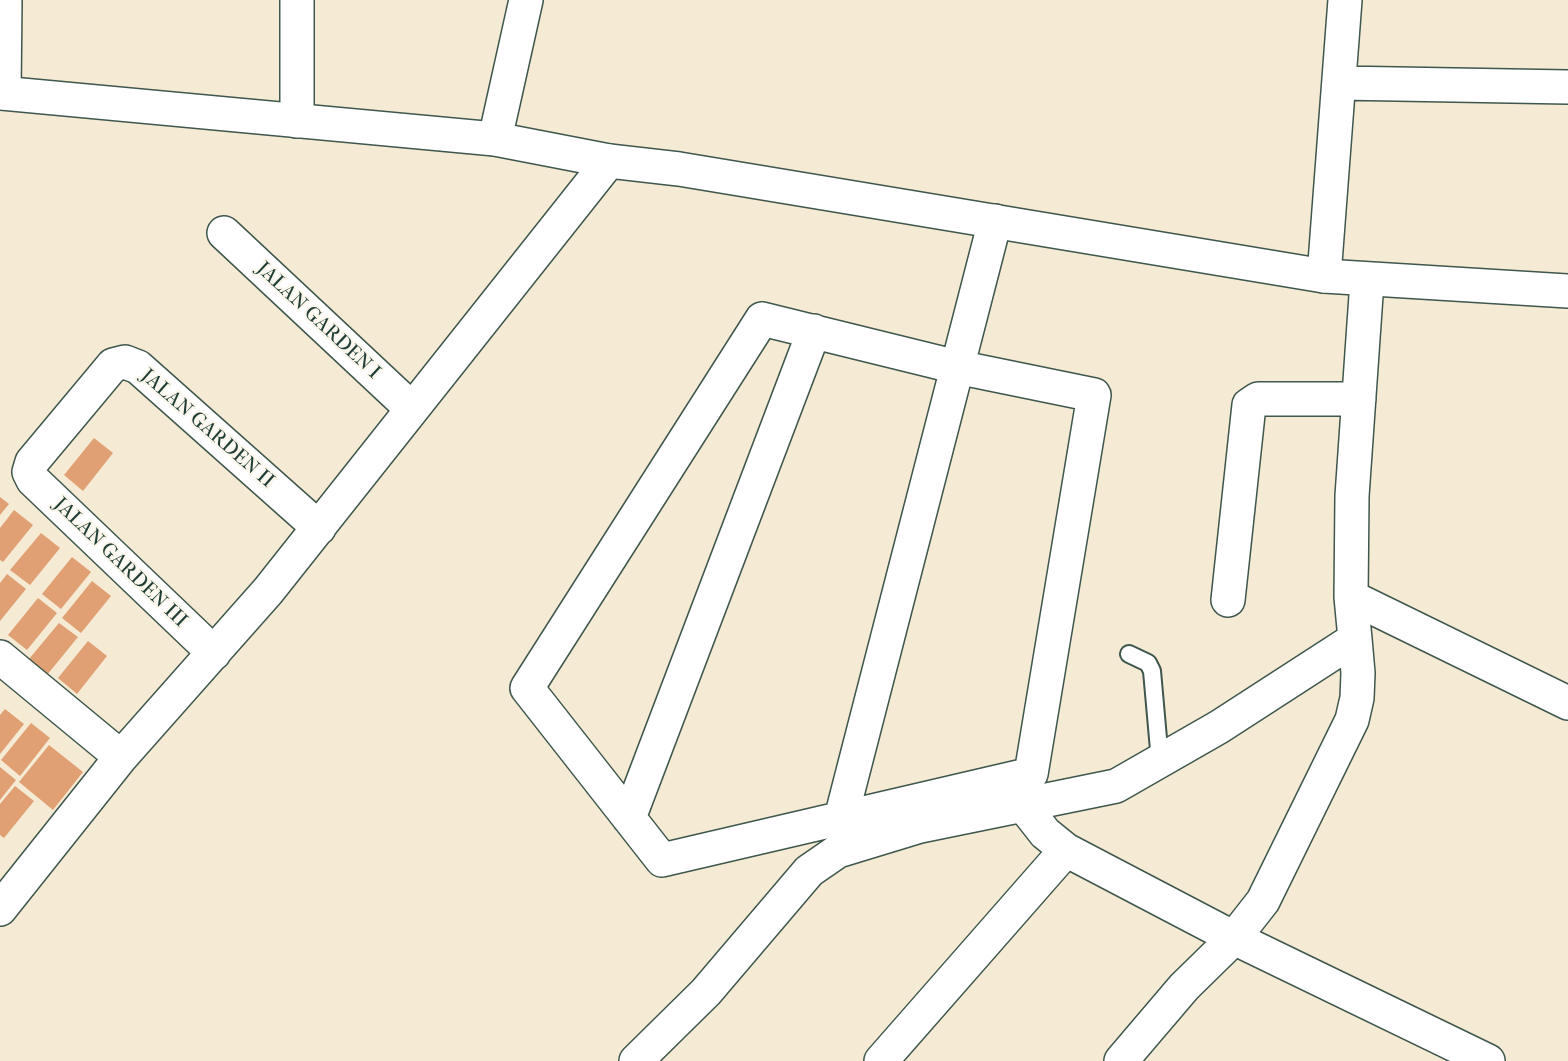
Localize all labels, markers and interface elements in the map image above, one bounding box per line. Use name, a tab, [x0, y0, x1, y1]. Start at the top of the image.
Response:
street label: JALAN GARDEN I	[251, 257, 385, 385]
street label: JALAN GARDEN II	[135, 365, 279, 493]
street label: JALAN GARDEN III	[48, 493, 192, 633]

